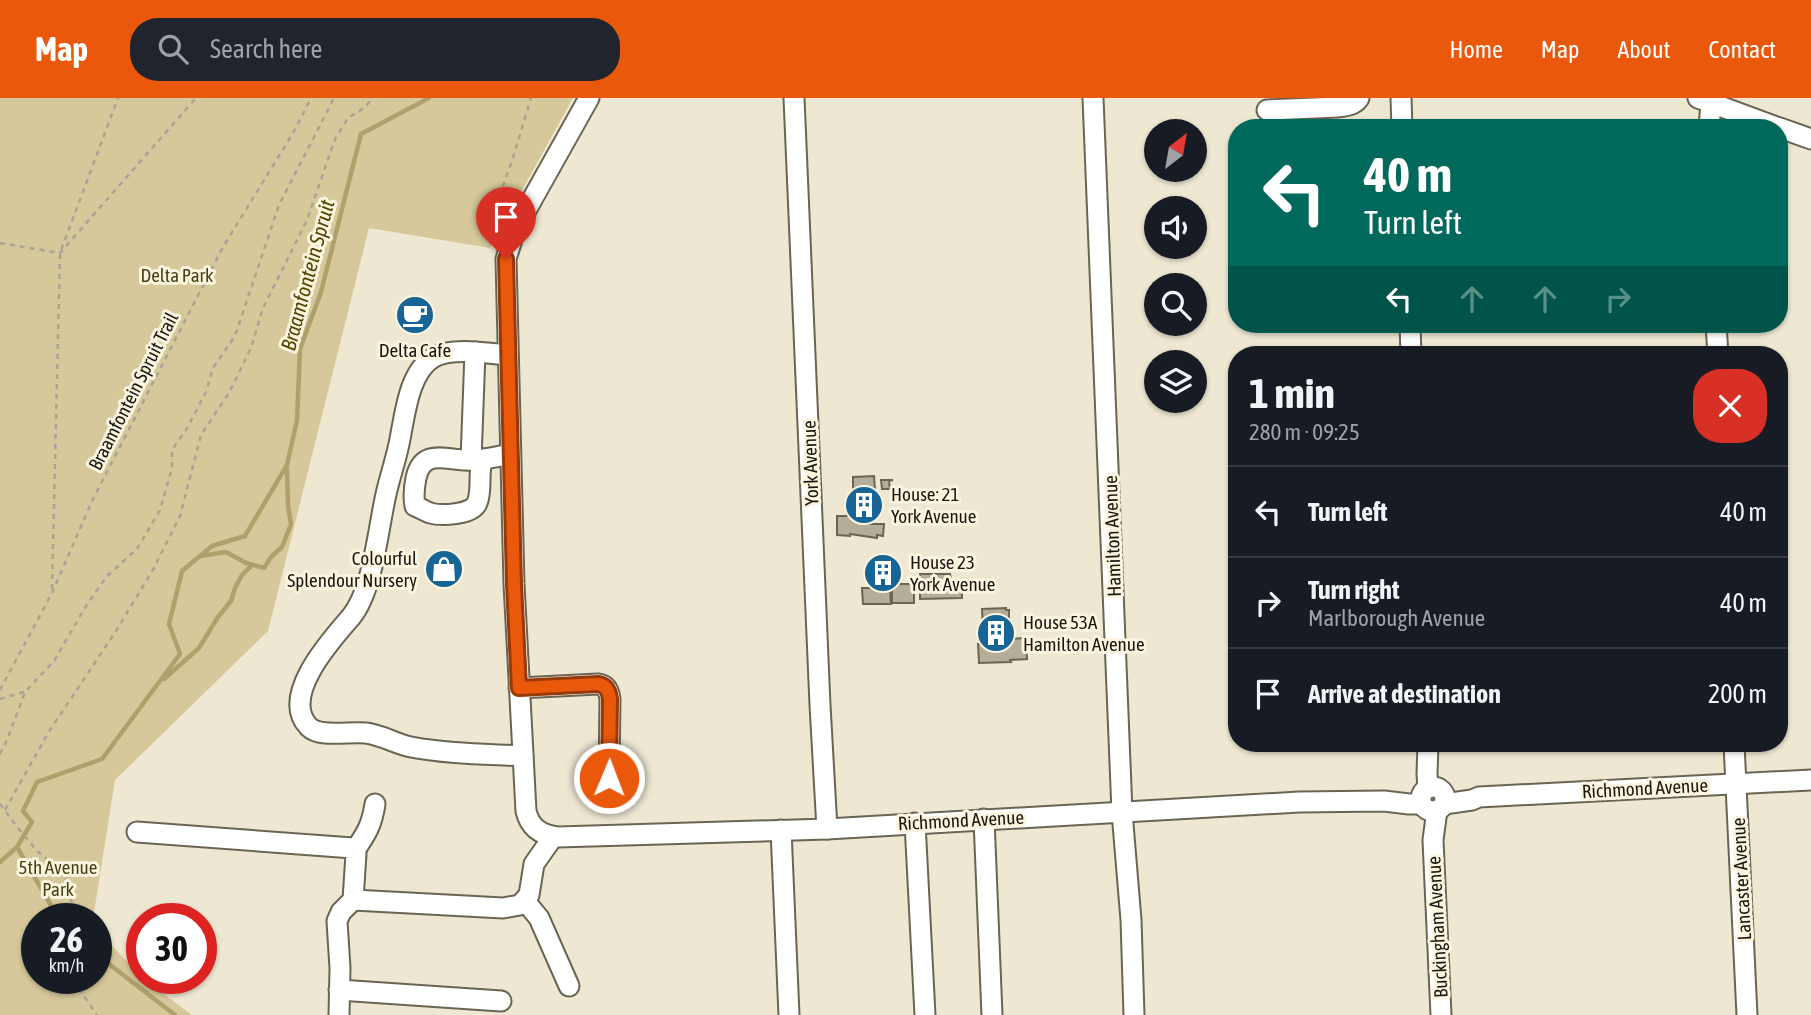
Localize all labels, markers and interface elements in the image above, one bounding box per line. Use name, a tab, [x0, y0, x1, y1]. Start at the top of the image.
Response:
search box	[130, 18, 620, 81]
text: Map	[35, 30, 88, 68]
icon: search	[154, 30, 192, 68]
text: Search here	[210, 34, 322, 64]
text: Home	[1449, 36, 1503, 63]
text: Map	[1541, 36, 1579, 63]
text: About	[1617, 36, 1670, 63]
text: Contact	[1708, 36, 1776, 63]
north arrow	[1144, 119, 1208, 182]
map controls	[1144, 119, 1207, 413]
text: 40 m	[1364, 146, 1452, 202]
icon: left	[1249, 147, 1340, 238]
pin	[476, 187, 536, 259]
button: sound	[1144, 196, 1207, 259]
water label: Braamfontein Spruit	[275, 197, 339, 353]
icon: arrive	[487, 198, 525, 236]
text: Turn left	[1364, 204, 1462, 241]
park label: Delta Park	[141, 264, 214, 286]
button: search	[1144, 273, 1207, 336]
icon: left	[1380, 280, 1418, 318]
icon: ahead	[1453, 280, 1491, 318]
icon: ahead	[1526, 280, 1564, 318]
icon: right	[1599, 280, 1637, 318]
cafe icon: Delta Cafe	[394, 294, 436, 336]
street label: Braamfontein Spruit Trail	[84, 309, 182, 473]
place label: Delta Cafe	[379, 339, 451, 361]
button: layers	[1144, 350, 1207, 413]
text: 1 min	[1249, 369, 1335, 417]
button: close	[1693, 369, 1767, 443]
text: 280 m · 09:25	[1249, 419, 1360, 445]
street label: York Avenue	[798, 420, 822, 506]
street label: Hamilton Avenue	[1099, 475, 1125, 597]
place label: House: 21 York Avenue	[891, 483, 976, 527]
building icon: House: 21 York Avenue	[843, 484, 885, 526]
icon: left	[1249, 493, 1287, 531]
text: Turn left	[1308, 497, 1388, 527]
text: 40 m	[1720, 497, 1767, 527]
place label: Colourful Splendour Nursery	[287, 547, 417, 591]
shop icon: Colourful Splendour Nursery	[423, 548, 465, 590]
place label: House 23 York Avenue	[910, 551, 995, 595]
building icon: House 23 York Avenue	[862, 552, 904, 594]
text: Turn right	[1308, 575, 1399, 605]
icon: right	[1249, 584, 1287, 622]
text: 40 m	[1720, 588, 1767, 618]
text: Marlborough Avenue	[1308, 605, 1485, 631]
place label: House 53A Hamilton Avenue	[1023, 611, 1145, 655]
building icon: House 53A Hamilton Avenue	[975, 612, 1017, 654]
icon: arrive	[1249, 675, 1287, 713]
text: Arrive at destination	[1308, 679, 1501, 709]
text: 200 m	[1708, 679, 1767, 709]
position arrow	[572, 741, 646, 815]
street label: Richmond Avenue	[1581, 774, 1709, 802]
street label: Richmond Avenue	[897, 806, 1025, 834]
street label: Lancaster Avenue	[1727, 817, 1755, 941]
park label: 5th Avenue Park	[19, 856, 97, 900]
street label: Buckingham Avenue	[1422, 856, 1452, 998]
speed limit sign: 30	[126, 903, 217, 994]
text: 26	[50, 919, 83, 959]
text: km/h	[49, 955, 84, 976]

